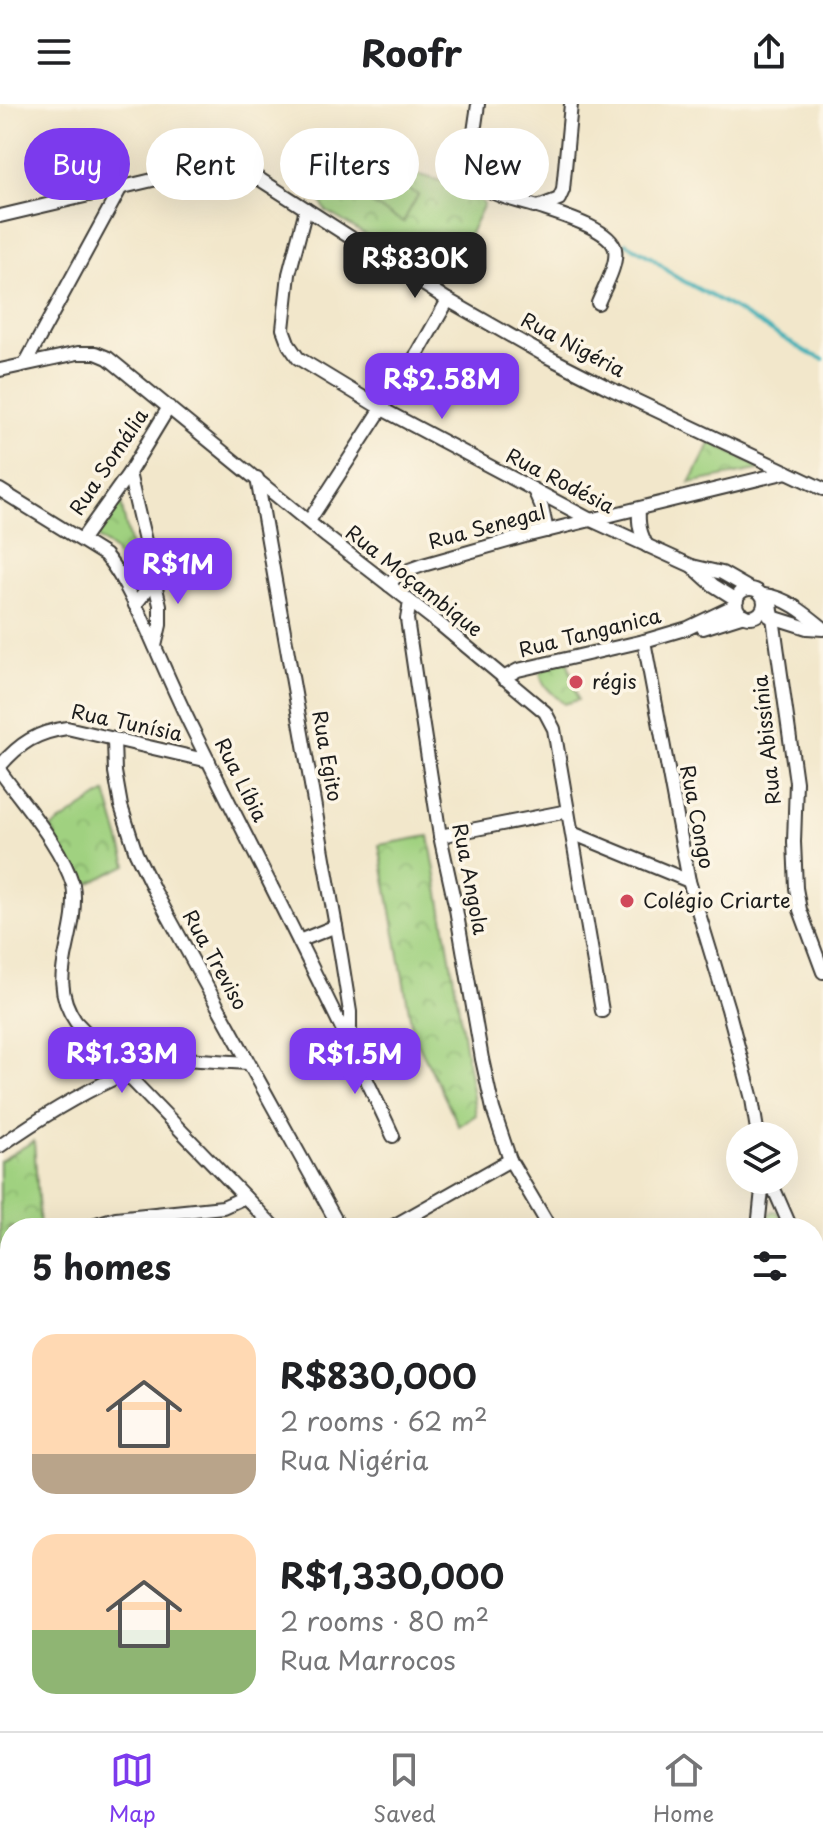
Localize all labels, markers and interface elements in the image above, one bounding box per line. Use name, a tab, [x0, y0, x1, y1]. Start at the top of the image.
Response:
text: Roofr	[361, 25, 462, 79]
icon: menu	[32, 30, 76, 74]
icon: share	[747, 30, 791, 74]
chip: Buy	[24, 128, 130, 200]
chip: Rent	[146, 128, 264, 200]
chip: Filters	[280, 128, 419, 200]
chip: New	[435, 128, 549, 200]
pin: R$830K	[350, 232, 480, 300]
text: R$830K	[361, 238, 469, 277]
street label: Rua Nigéria	[516, 304, 631, 384]
pin: R$2.58M	[368, 353, 516, 421]
text: R$2.58M	[383, 359, 501, 398]
street label: Rua Somália	[61, 401, 155, 521]
street label: Rua Rodésia	[501, 440, 620, 520]
street label: Rua Senegal	[425, 496, 549, 556]
street label: Rua Moçambique	[340, 517, 489, 643]
pin: R$1M	[131, 538, 225, 606]
text: R$1M	[142, 544, 214, 583]
street label: Rua Tanganica	[516, 600, 664, 664]
place label: régis	[592, 666, 637, 696]
marker: régis	[567, 673, 585, 691]
street label: Rua Abissínia	[744, 673, 788, 806]
street label: Rua Tunísia	[69, 696, 186, 749]
street label: Rua Egito	[305, 708, 351, 804]
street label: Rua Líbia	[208, 732, 276, 827]
street label: Rua Congo	[673, 762, 723, 871]
street label: Rua Angola	[445, 821, 497, 938]
place label: Colégio Criarte	[643, 885, 791, 915]
marker: Colégio Criarte	[618, 892, 636, 910]
street label: Rua Treviso	[176, 904, 256, 1015]
pin: R$1.33M	[48, 1027, 196, 1095]
pin: R$1.5M	[290, 1028, 420, 1096]
text: R$1.33M	[66, 1033, 178, 1072]
text: R$1.5M	[308, 1034, 402, 1073]
map controls	[726, 1122, 798, 1194]
button: layers	[726, 1122, 798, 1194]
text: 5 homes	[32, 1240, 171, 1292]
icon: filters	[748, 1244, 792, 1288]
text: R$830,000	[280, 1349, 477, 1401]
icon: home	[96, 1366, 192, 1462]
text: 2 rooms · 62 m²	[280, 1401, 488, 1440]
text: Rua Nigéria	[280, 1440, 428, 1479]
text: R$1,330,000	[280, 1549, 504, 1601]
icon: home	[96, 1566, 192, 1662]
text: 2 rooms · 80 m²	[280, 1601, 489, 1640]
text: Rua Marrocos	[280, 1640, 456, 1679]
tab: Map	[109, 1748, 156, 1829]
tab: Saved	[373, 1748, 436, 1829]
tab: Home	[653, 1748, 714, 1829]

